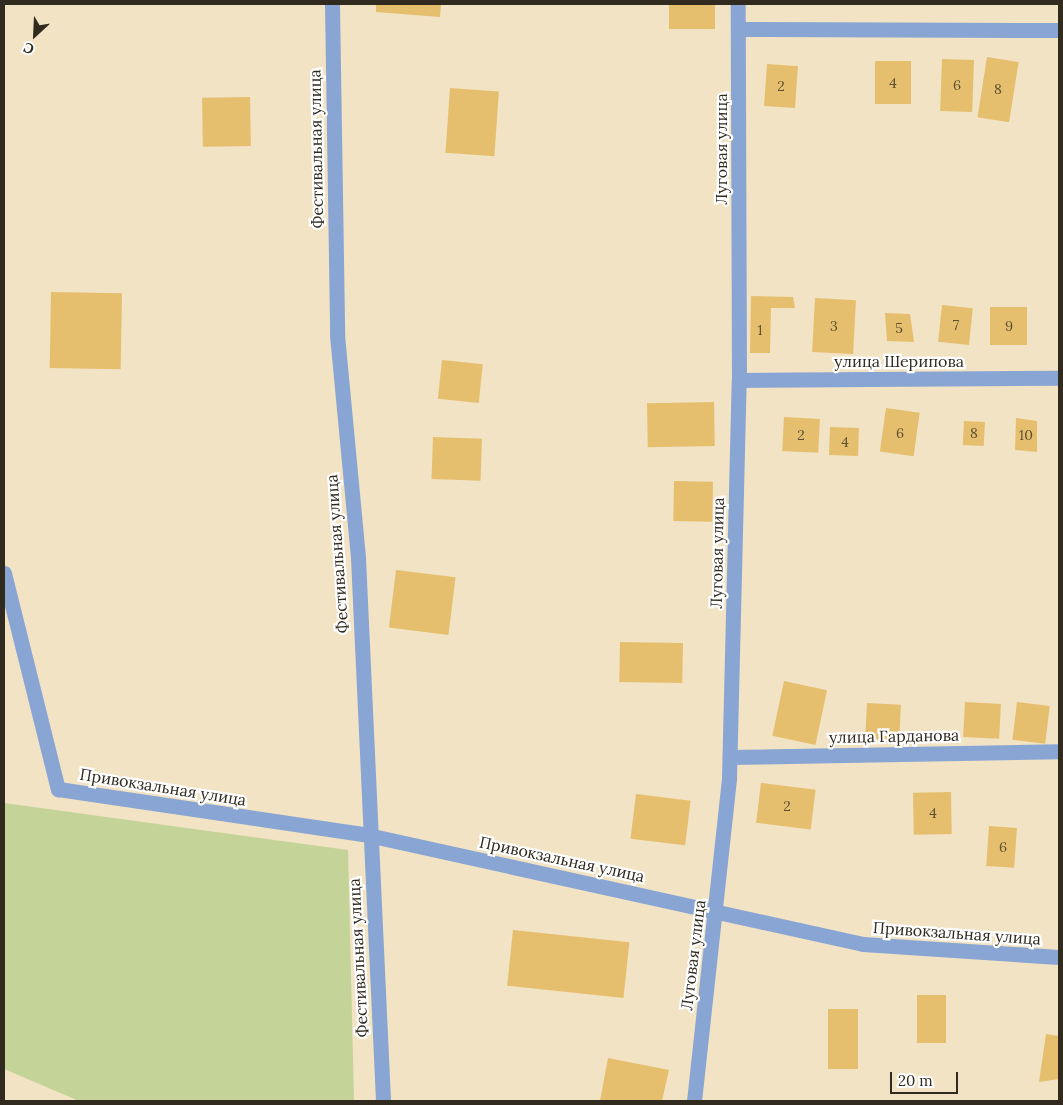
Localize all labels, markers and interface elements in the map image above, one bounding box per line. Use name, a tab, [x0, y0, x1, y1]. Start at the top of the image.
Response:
north arrow	[10, 10, 60, 60]
text: С	[20, 38, 37, 59]
street label: Фестивальная улица	[305, 69, 327, 229]
house number: 4	[889, 75, 897, 91]
house number: 6	[953, 77, 961, 93]
house number: 2	[777, 78, 785, 94]
house number: 8	[994, 81, 1002, 97]
street label: Луговая улица	[711, 93, 731, 205]
house number: 7	[953, 317, 959, 333]
house number: 3	[830, 318, 838, 334]
house number: 9	[1005, 318, 1013, 334]
house number: 5	[895, 320, 903, 336]
house number: 1	[757, 322, 763, 338]
street label: улица Шерипова	[834, 351, 964, 371]
house number: 6	[896, 425, 904, 441]
house number: 8	[970, 425, 978, 441]
house number: 2	[797, 427, 805, 443]
house number: 10	[1019, 427, 1033, 443]
house number: 4	[841, 434, 849, 450]
street label: Фестивальная улица	[322, 474, 352, 634]
street label: Луговая улица	[706, 497, 728, 609]
street label: улица Гарданова	[829, 725, 959, 747]
street label: Привокзальная улица	[78, 764, 248, 810]
house number: 2	[783, 798, 791, 814]
house number: 4	[929, 805, 937, 821]
street label: Привокзальная улица	[478, 832, 646, 886]
house number: 6	[999, 839, 1007, 855]
street label: Фестивальная улица	[344, 878, 372, 1038]
street label: Луговая улица	[677, 899, 709, 1011]
street label: Привокзальная улица	[872, 918, 1042, 948]
scale bar	[893, 1062, 960, 1094]
text: 20 m	[898, 1071, 933, 1090]

